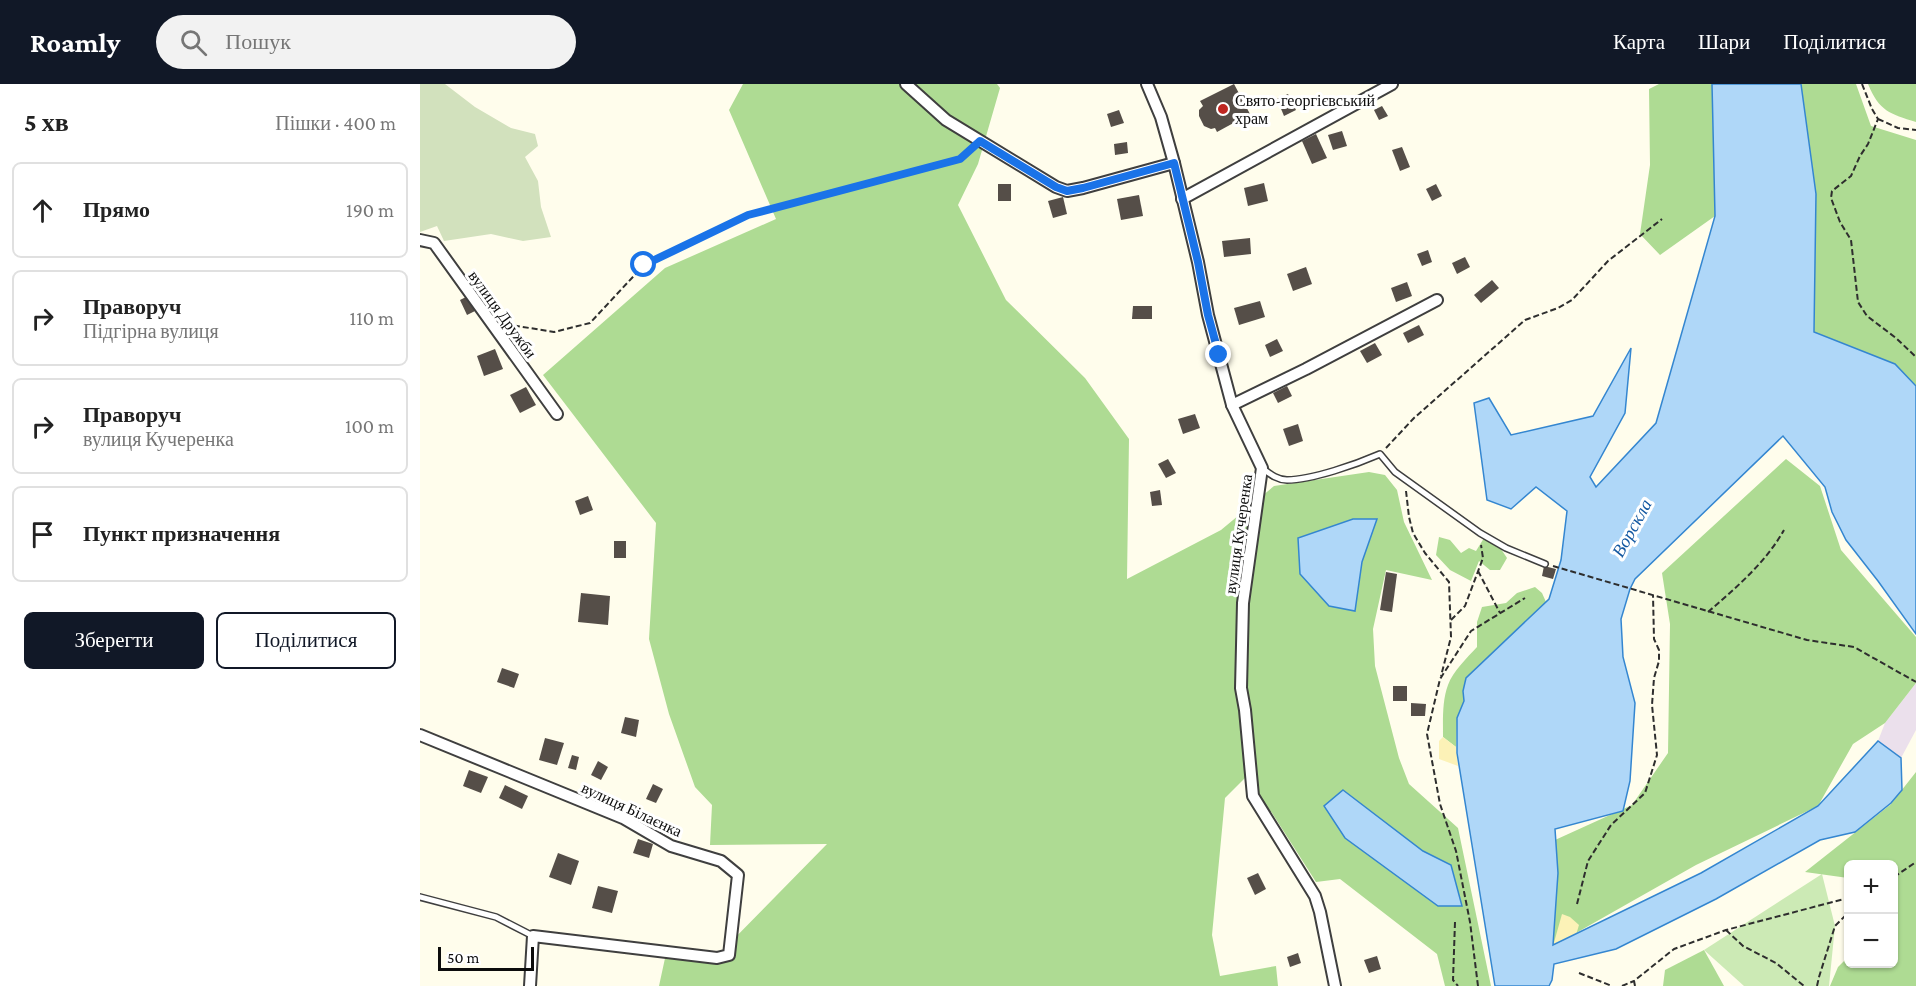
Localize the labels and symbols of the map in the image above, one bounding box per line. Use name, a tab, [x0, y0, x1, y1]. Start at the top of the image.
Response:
place label: Свято-георгієвський храм	[1235, 92, 1376, 128]
marker: Свято-георгієвський храм	[1216, 102, 1230, 116]
route start	[630, 251, 656, 277]
street label: вулиця Дружби	[464, 267, 540, 362]
route end	[1205, 341, 1231, 367]
street label: вулиця Кучеренка	[1222, 473, 1256, 595]
water label: Ворскла	[1608, 496, 1656, 560]
street label: вулиця Білаєнка	[579, 779, 685, 841]
scale bar	[438, 944, 534, 972]

